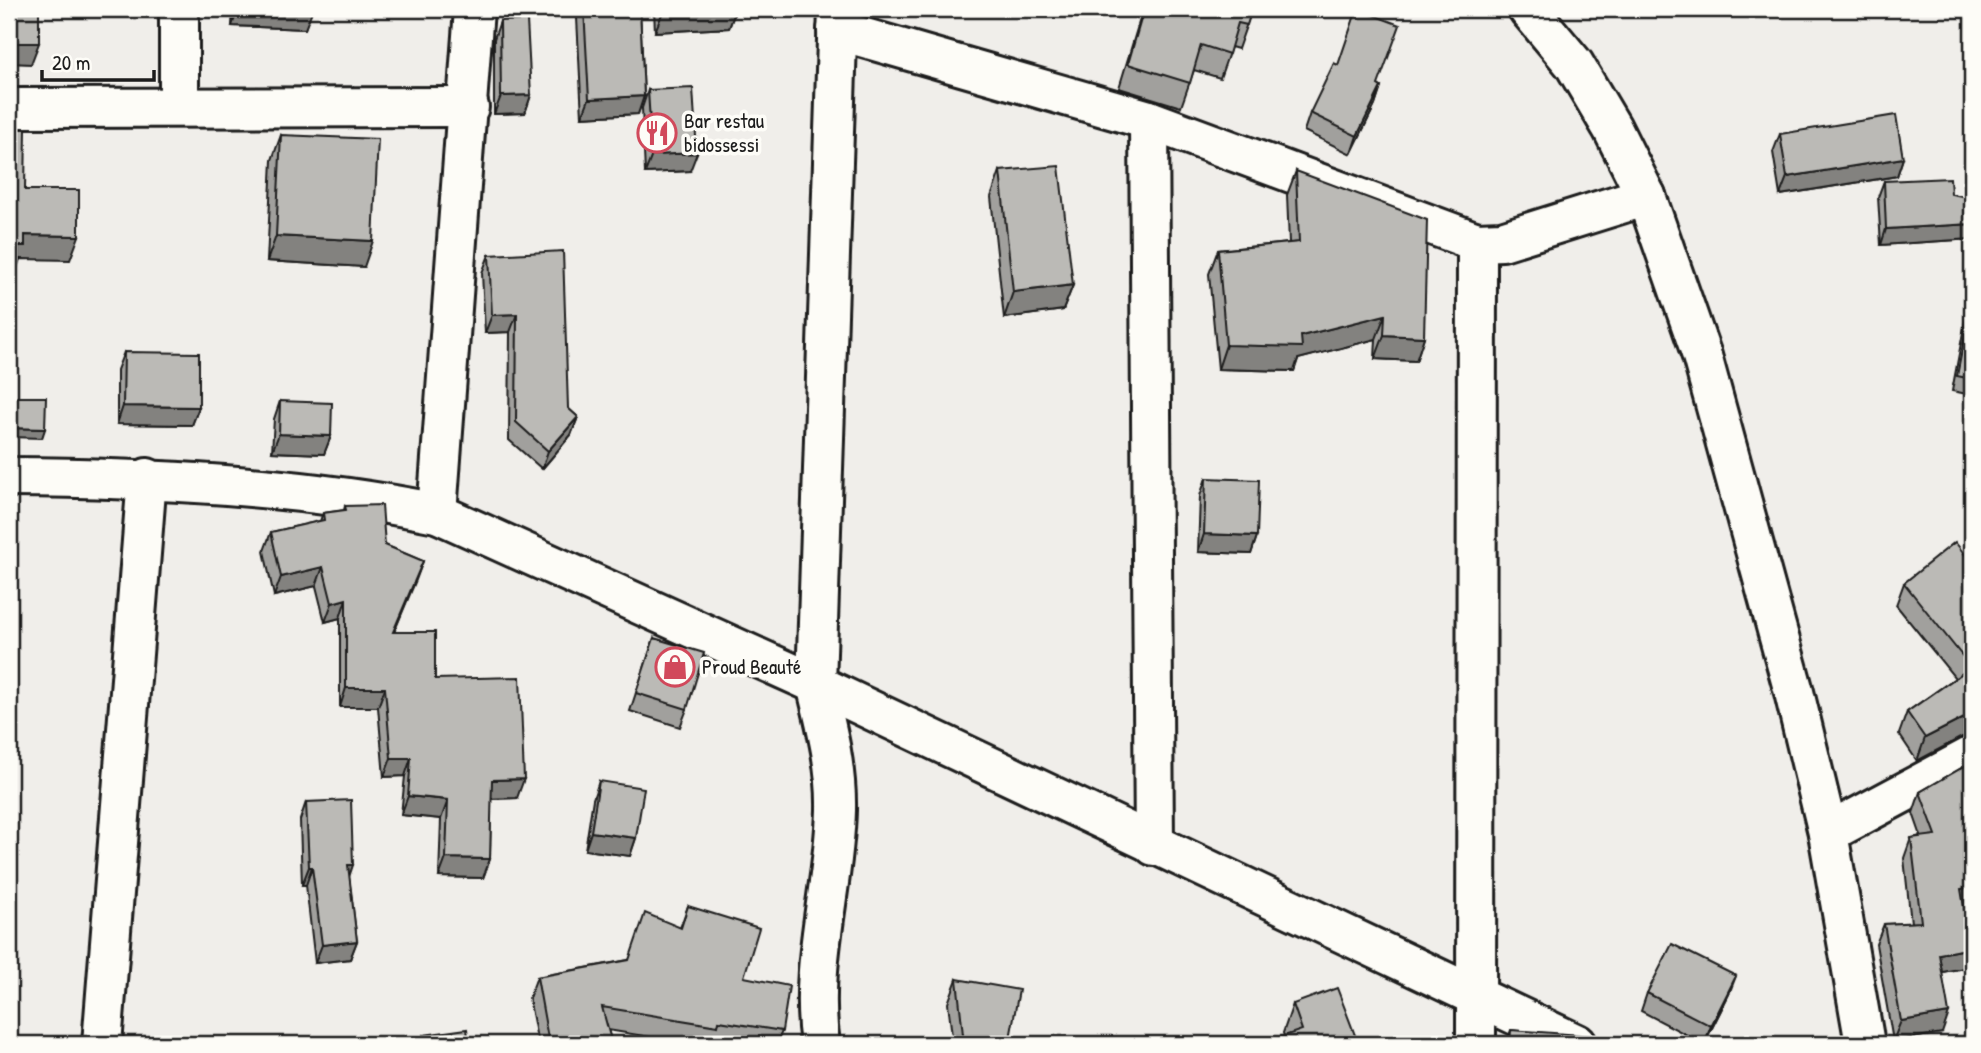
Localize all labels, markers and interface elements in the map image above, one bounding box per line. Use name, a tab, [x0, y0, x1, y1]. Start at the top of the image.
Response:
scale bar	[42, 38, 154, 82]
text: 20 m	[52, 48, 90, 77]
place label: Bar restau bidossessi	[684, 106, 765, 159]
restaurant icon: Bar restau bidossessi	[636, 112, 678, 154]
shop icon: Proud Beauté	[654, 646, 696, 688]
place label: Proud Beauté	[702, 652, 801, 681]

